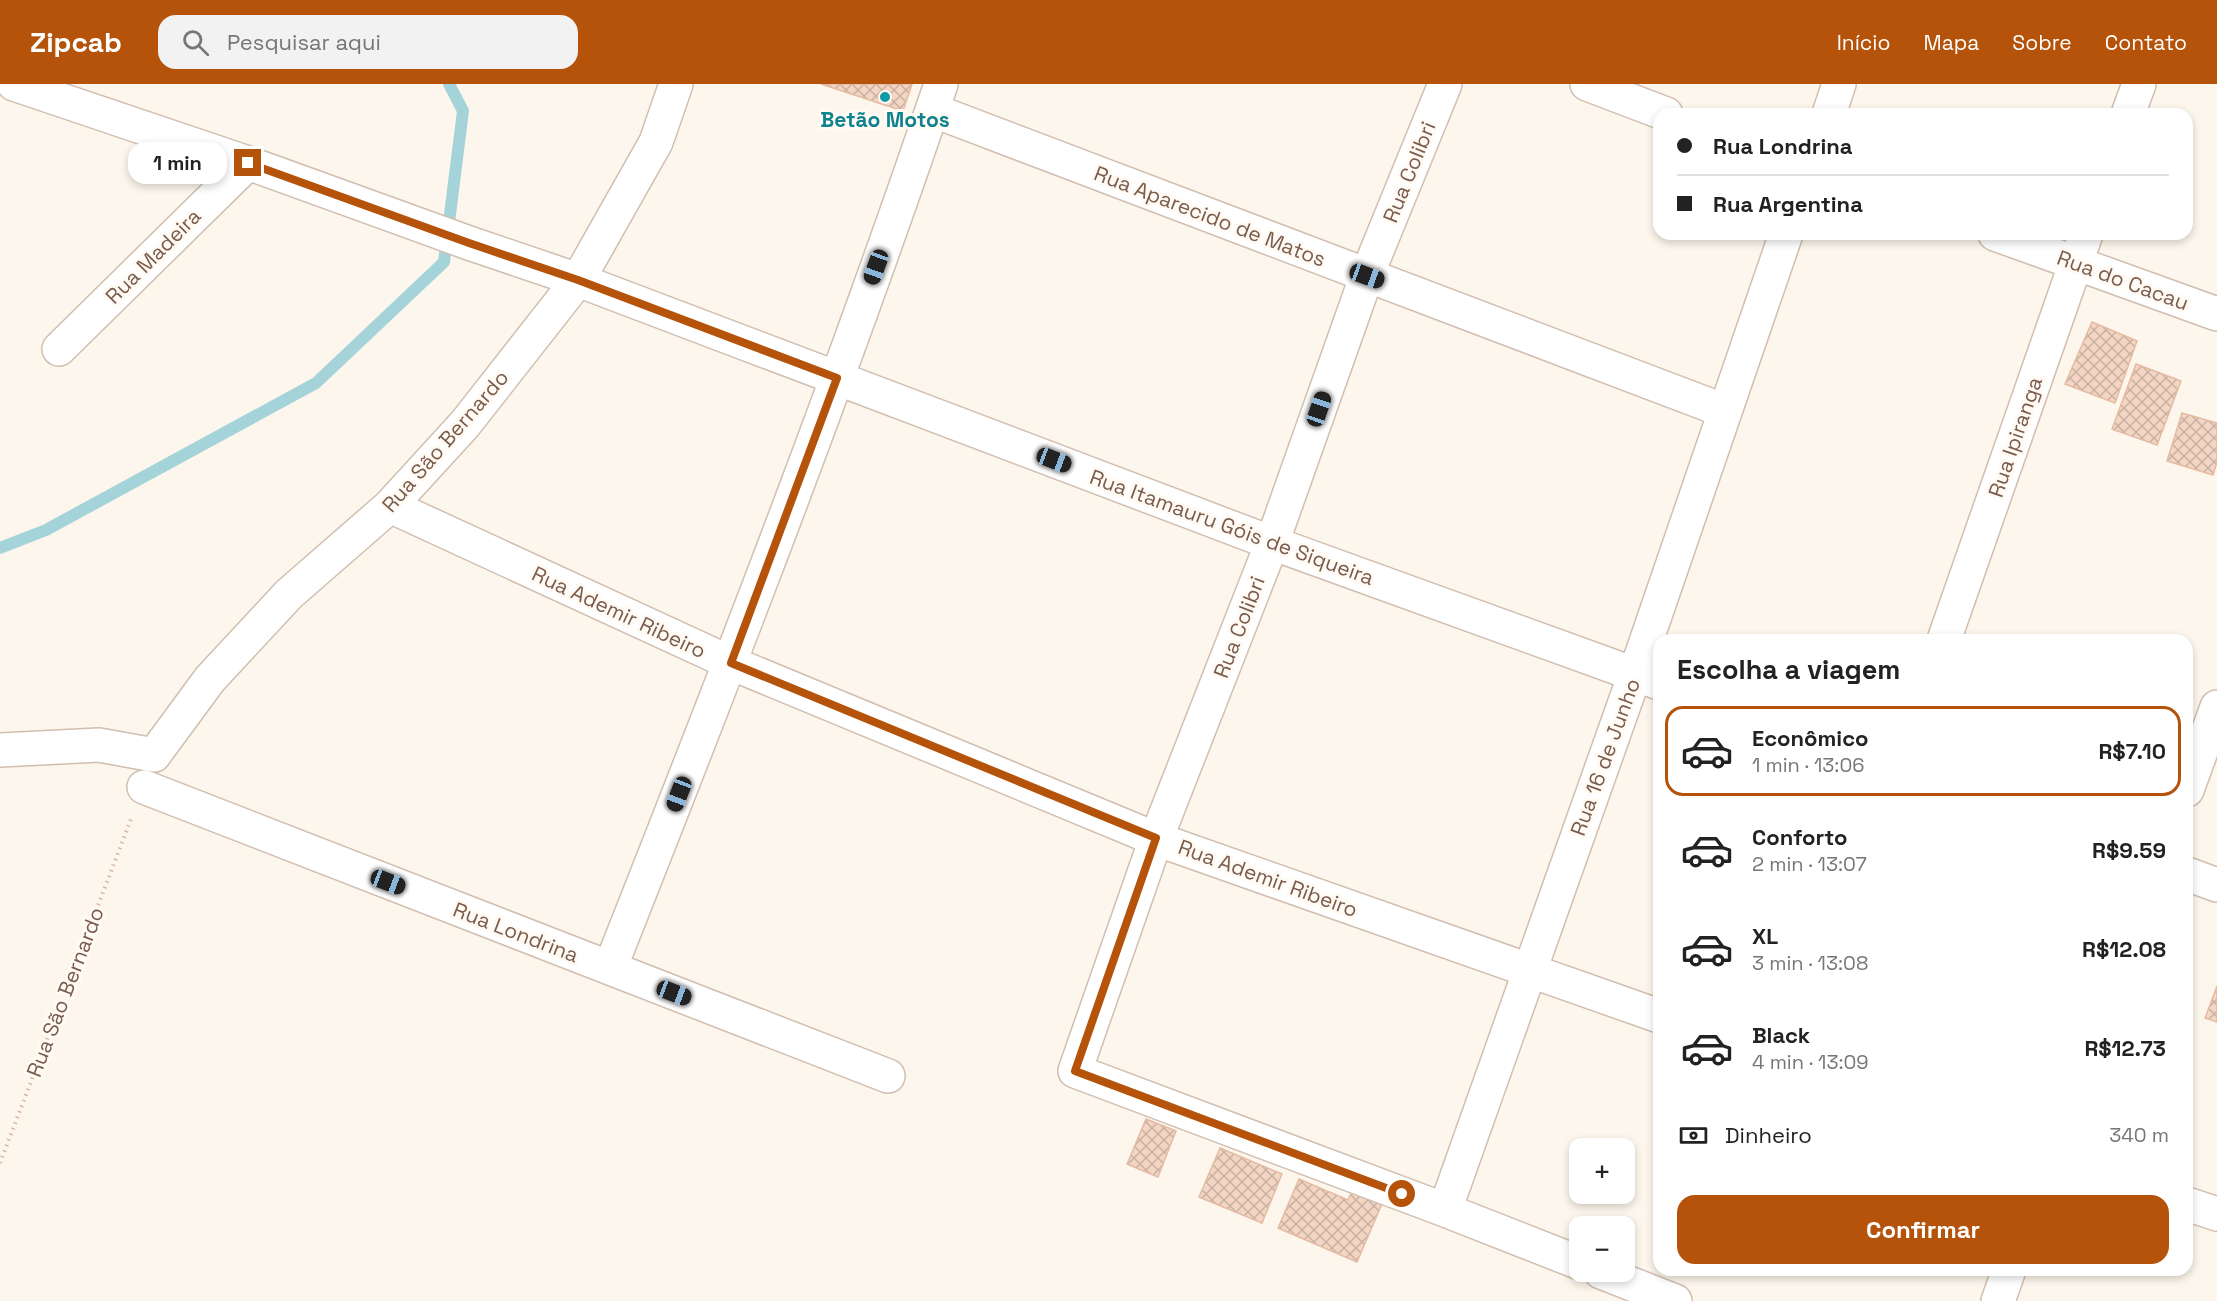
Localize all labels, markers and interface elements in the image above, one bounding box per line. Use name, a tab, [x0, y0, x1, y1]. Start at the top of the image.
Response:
search box	[158, 15, 578, 69]
text: Zipcab	[30, 24, 122, 60]
icon: search	[179, 26, 212, 59]
text: Pesquisar aqui	[227, 28, 381, 56]
text: Início	[1837, 29, 1890, 56]
text: Mapa	[1923, 29, 1979, 56]
text: Sobre	[2012, 29, 2072, 56]
text: Contato	[2105, 29, 2187, 56]
marker: Betão Motos	[878, 90, 892, 104]
place label: Betão Motos	[820, 106, 950, 133]
street label: Rua Colibri	[1376, 117, 1442, 227]
text: Rua Londrina	[1713, 132, 1853, 160]
callout: 1 min	[128, 142, 227, 184]
route end	[234, 149, 261, 176]
text: 1 min	[153, 150, 202, 176]
street label: Rua Aparecido de Matos	[1090, 159, 1330, 273]
text: Rua Argentina	[1713, 190, 1863, 218]
street label: Rua Madeira	[100, 203, 206, 309]
street label: Rua do Cacau	[2054, 244, 2192, 316]
car	[861, 247, 891, 287]
car	[1347, 261, 1387, 291]
street label: Rua São Bernardo	[376, 364, 514, 518]
street label: Rua Ipiranga	[1982, 373, 2048, 501]
car	[1305, 389, 1333, 429]
car	[1034, 445, 1074, 475]
street label: Rua Itamauru Góis de Siqueira	[1086, 463, 1378, 591]
street label: Rua Ademir Ribeiro	[528, 560, 710, 664]
street label: Rua Colibri	[1207, 572, 1271, 682]
text: Escolha a viagem	[1677, 652, 1900, 687]
street label: Rua 16 de Junho	[1564, 675, 1646, 839]
icon: car	[1680, 724, 1734, 778]
text: Econômico	[1752, 724, 1869, 752]
text: R$7.10	[2098, 737, 2166, 765]
text: 1 min · 13:06	[1752, 752, 1864, 778]
car	[664, 774, 694, 814]
icon: car	[1680, 823, 1734, 877]
text: Conforto	[1752, 823, 1847, 851]
street label: Rua Ademir Ribeiro	[1175, 833, 1361, 923]
text: R$9.59	[2092, 836, 2166, 864]
text: 2 min · 13:07	[1752, 851, 1867, 877]
car	[368, 867, 408, 897]
street label: Rua Londrina	[449, 896, 583, 968]
street label: Rua São Bernardo	[20, 903, 110, 1081]
icon: car	[1680, 922, 1734, 976]
text: XL	[1752, 922, 1778, 950]
text: R$12.08	[2082, 935, 2166, 963]
text: 3 min · 13:08	[1752, 950, 1868, 976]
car	[654, 978, 694, 1008]
icon: car	[1680, 1021, 1734, 1075]
text: Black	[1752, 1021, 1810, 1049]
text: R$12.73	[2084, 1034, 2166, 1062]
text: 4 min · 13:09	[1752, 1049, 1869, 1075]
icon: cash	[1677, 1119, 1710, 1152]
text: Dinheiro	[1725, 1121, 1812, 1149]
text: 340 m	[2109, 1122, 2169, 1148]
map controls	[1569, 1138, 1635, 1282]
button: +	[1569, 1138, 1635, 1204]
route start	[1388, 1180, 1415, 1207]
button: Confirmar	[1677, 1195, 2169, 1264]
button: −	[1569, 1216, 1635, 1282]

